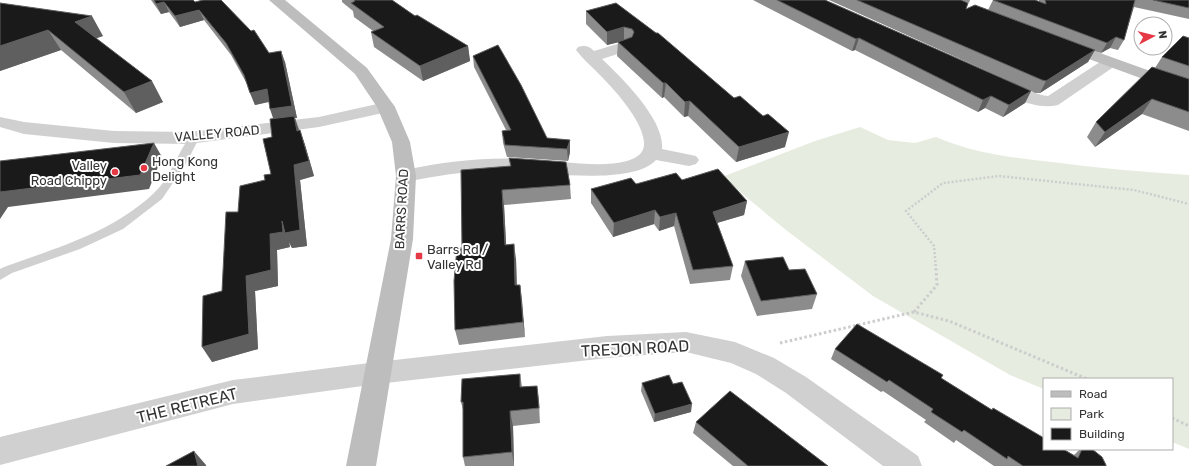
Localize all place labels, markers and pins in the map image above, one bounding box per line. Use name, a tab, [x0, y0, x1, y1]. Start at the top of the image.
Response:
place label: Hong Kong Delight	[152, 154, 218, 185]
place label: Valley Road Chippy	[31, 158, 107, 188]
marker: Hong Kong Delight	[139, 163, 149, 173]
marker: Valley Road Chippy	[110, 167, 120, 177]
place label: Barrs Rd / Valley Rd	[427, 242, 488, 272]
marker: Barrs Rd / Valley Rd	[414, 251, 424, 261]

